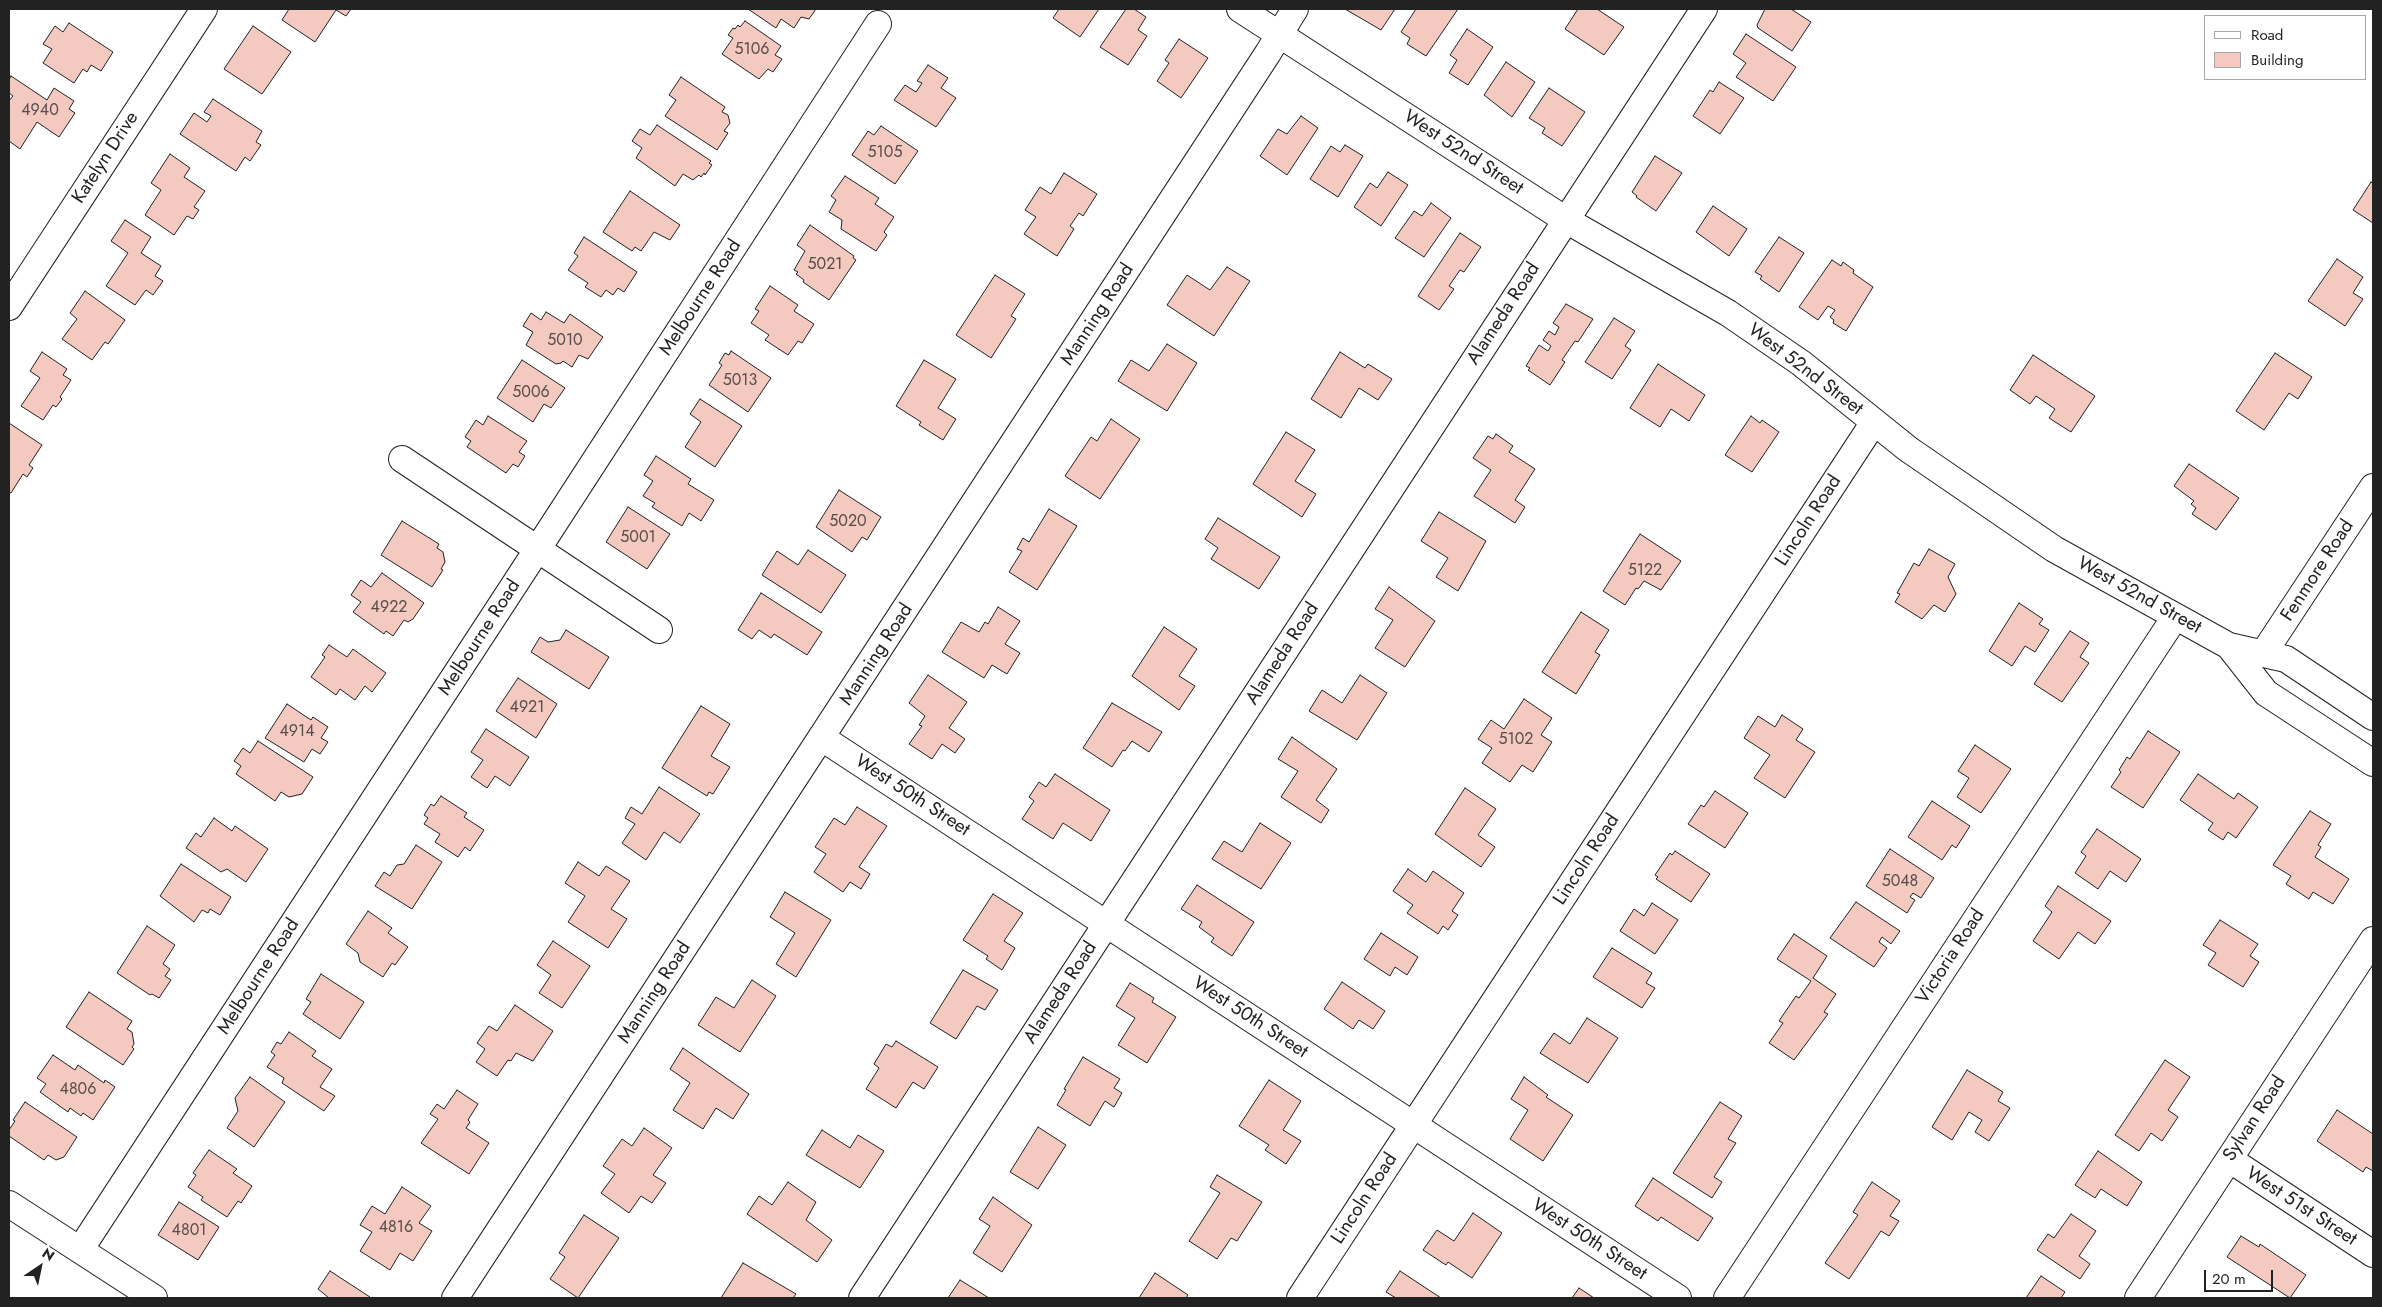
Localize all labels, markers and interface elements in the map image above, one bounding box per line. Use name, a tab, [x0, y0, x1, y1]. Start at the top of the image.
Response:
legend	[2204, 15, 2367, 80]
text: Road	[2251, 24, 2283, 46]
house number: 5106	[734, 40, 770, 60]
text: Building	[2251, 49, 2303, 71]
house number: 4940	[21, 101, 59, 121]
street label: West 52nd Street	[1399, 106, 1527, 200]
street label: Katelyn Drive	[68, 108, 144, 208]
house number: 5105	[868, 143, 902, 163]
street label: Melbourne Road	[655, 236, 747, 360]
house number: 5021	[808, 255, 842, 275]
street label: Alameda Road	[1462, 259, 1546, 369]
street label: Manning Road	[1057, 260, 1139, 370]
street label: West 52nd Street	[1743, 319, 1867, 421]
house number: 5010	[547, 331, 583, 351]
house number: 5013	[723, 371, 757, 391]
house number: 5006	[512, 383, 550, 403]
street label: Lincoln Road	[1771, 471, 1847, 571]
house number: 5020	[829, 512, 867, 532]
street label: Fenmore Road	[2277, 516, 2359, 626]
house number: 5001	[620, 528, 656, 548]
street label: West 52nd Street	[2073, 552, 2205, 640]
house number: 5122	[1628, 561, 1662, 581]
street label: Melbourne Road	[434, 576, 526, 700]
house number: 4922	[371, 598, 407, 618]
street label: Alameda Road	[1241, 599, 1325, 709]
street label: Manning Road	[836, 600, 918, 710]
house number: 4921	[510, 698, 544, 718]
house number: 4914	[279, 722, 315, 742]
house number: 5102	[1499, 730, 1533, 750]
street label: West 50th Street	[850, 750, 974, 842]
street label: Lincoln Road	[1549, 810, 1625, 910]
house number: 5048	[1882, 872, 1918, 892]
street label: Victoria Road	[1912, 905, 1990, 1009]
street label: Melbourne Road	[213, 915, 305, 1039]
street label: Manning Road	[614, 938, 696, 1048]
street label: Alameda Road	[1019, 938, 1103, 1048]
street label: West 50th Street	[1188, 972, 1312, 1064]
street label: Sylvan Road	[2219, 1072, 2291, 1166]
house number: 4806	[60, 1080, 96, 1100]
street label: Lincoln Road	[1327, 1149, 1403, 1249]
street label: West 51st Street	[2241, 1163, 2361, 1251]
street label: West 50th Street	[1527, 1194, 1651, 1286]
house number: 4816	[379, 1218, 413, 1238]
house number: 4801	[172, 1221, 206, 1241]
north arrow	[15, 1242, 65, 1292]
text: N	[38, 1243, 59, 1266]
scale bar	[2207, 1260, 2276, 1292]
text: 20 m	[2212, 1268, 2246, 1290]

